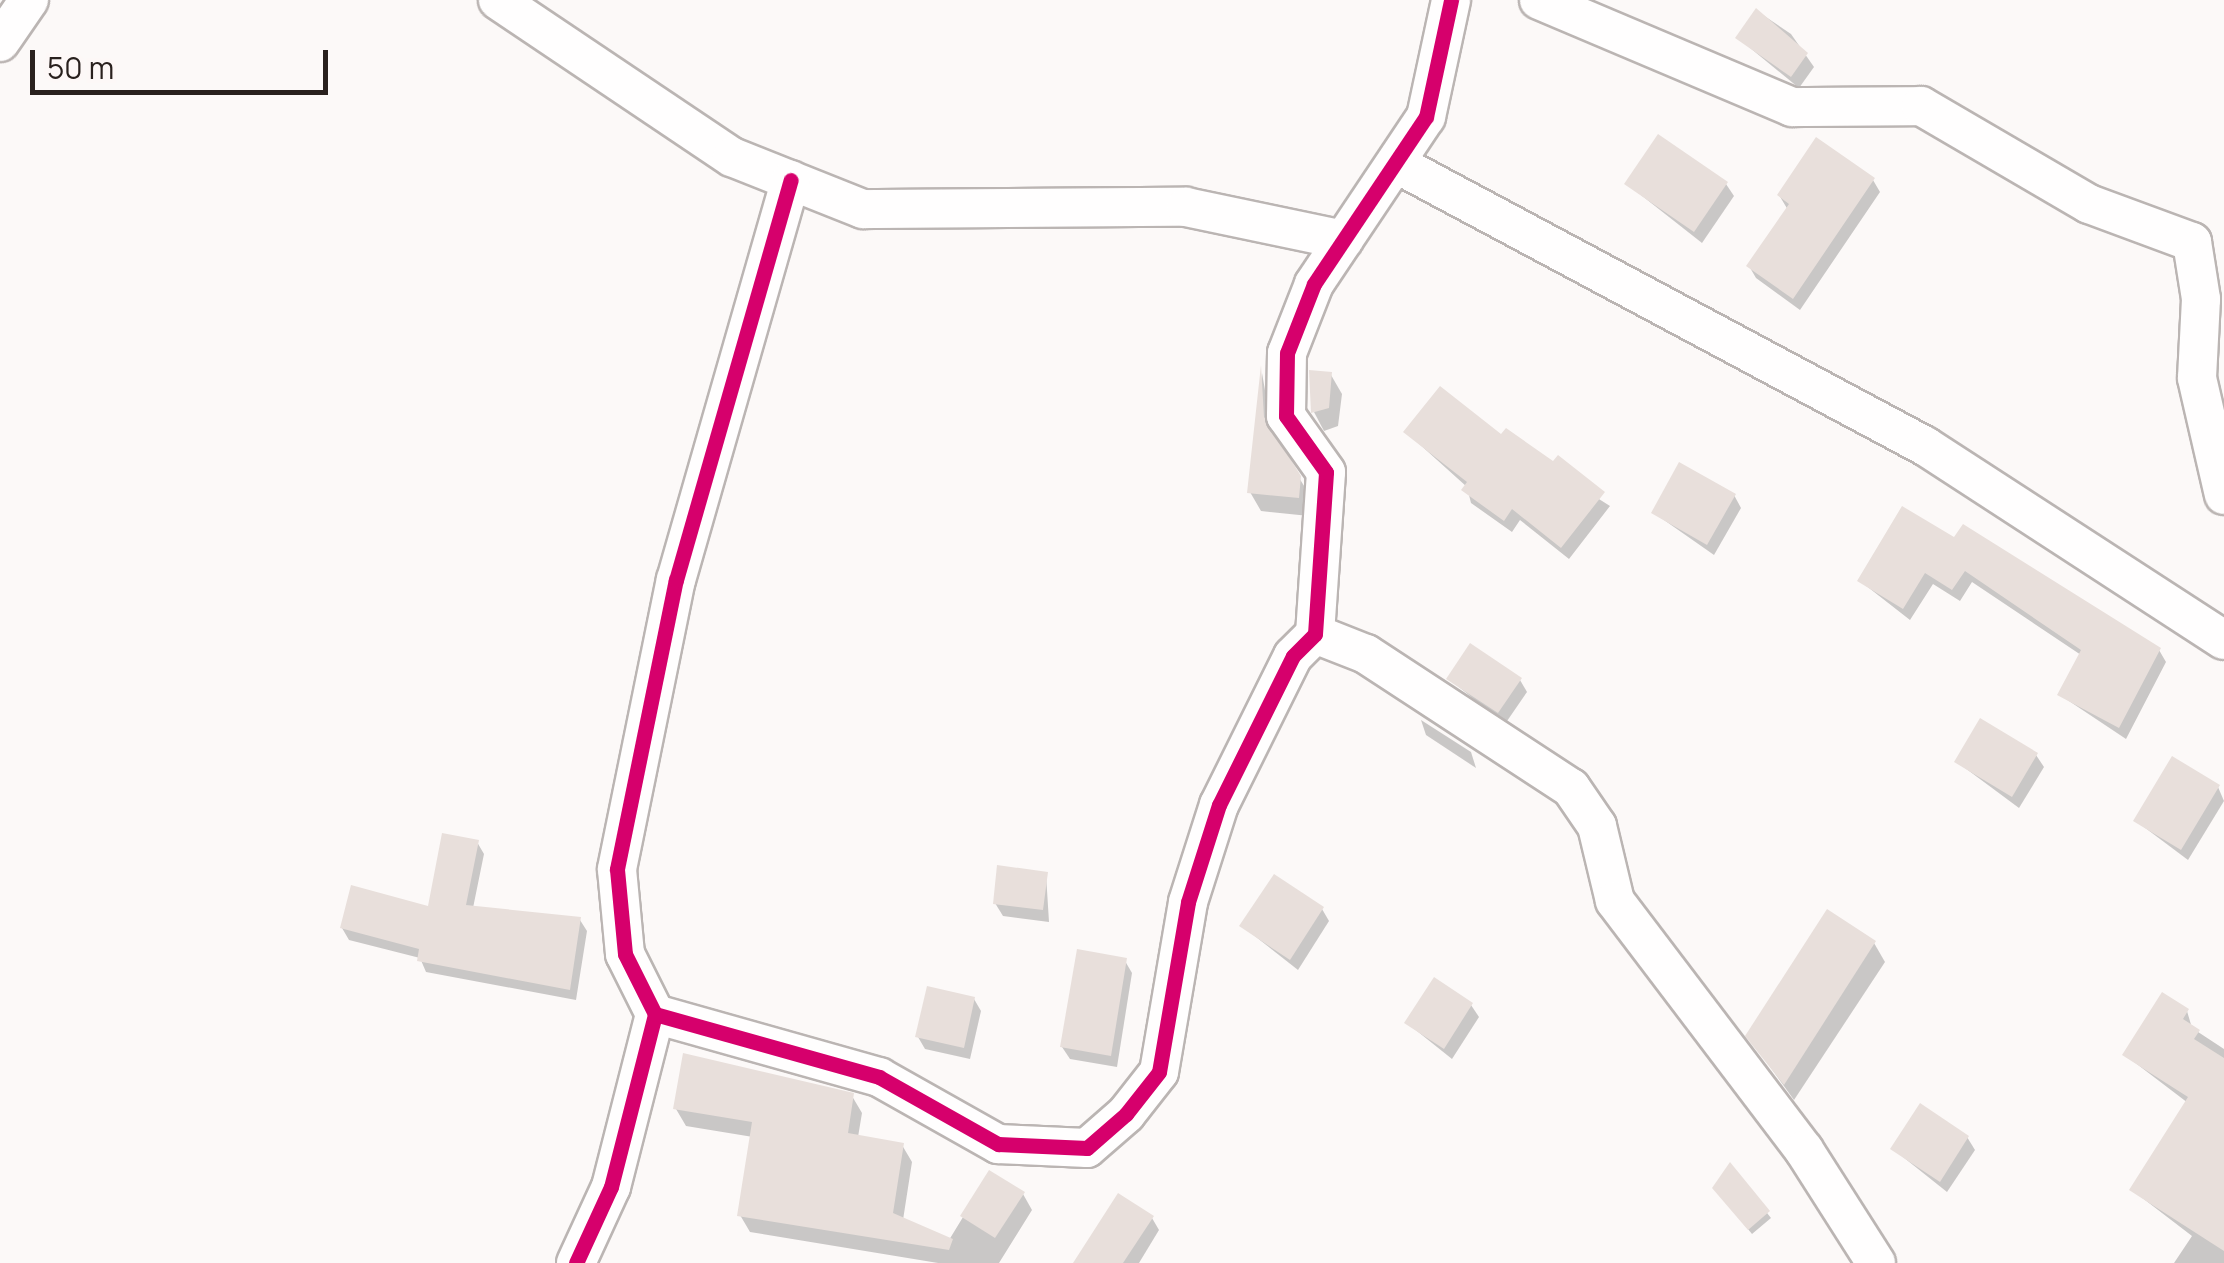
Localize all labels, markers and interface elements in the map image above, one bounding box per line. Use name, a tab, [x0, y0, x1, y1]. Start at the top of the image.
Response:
scale bar	[35, 30, 332, 92]
text: 50 m	[47, 47, 114, 88]

